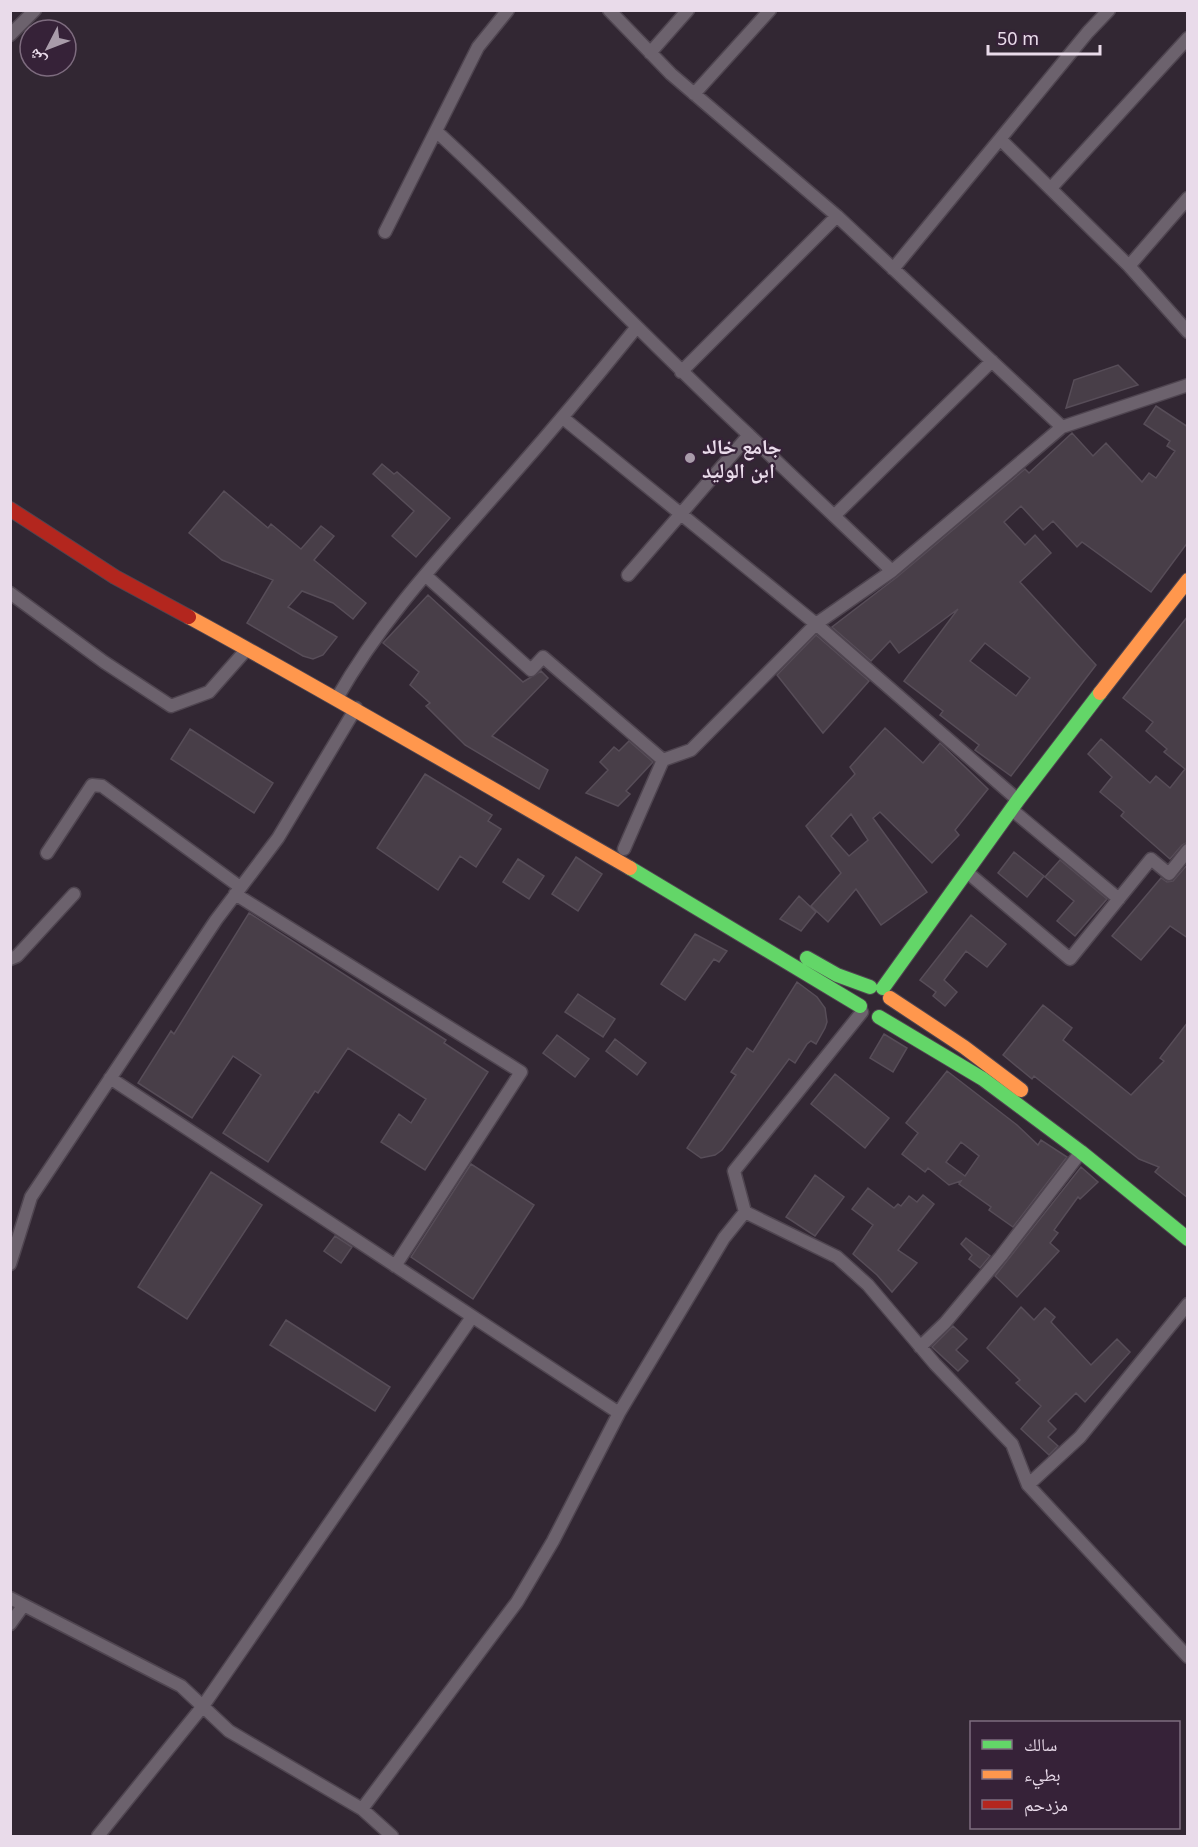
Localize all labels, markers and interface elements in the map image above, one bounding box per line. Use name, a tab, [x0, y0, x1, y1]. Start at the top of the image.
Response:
north arrow	[18, 18, 78, 78]
scale bar	[988, 18, 1100, 56]
text: 50 m	[997, 26, 1039, 50]
text: ش	[23, 44, 51, 72]
place label: جامع خالد ابن الوليد	[702, 432, 782, 484]
marker: جامع خالد ابن الوليد	[683, 451, 697, 465]
legend	[970, 1721, 1180, 1829]
text: سالك	[1024, 1732, 1057, 1756]
text: بطيء	[1024, 1762, 1061, 1790]
text: مزدحم	[1024, 1792, 1068, 1817]

